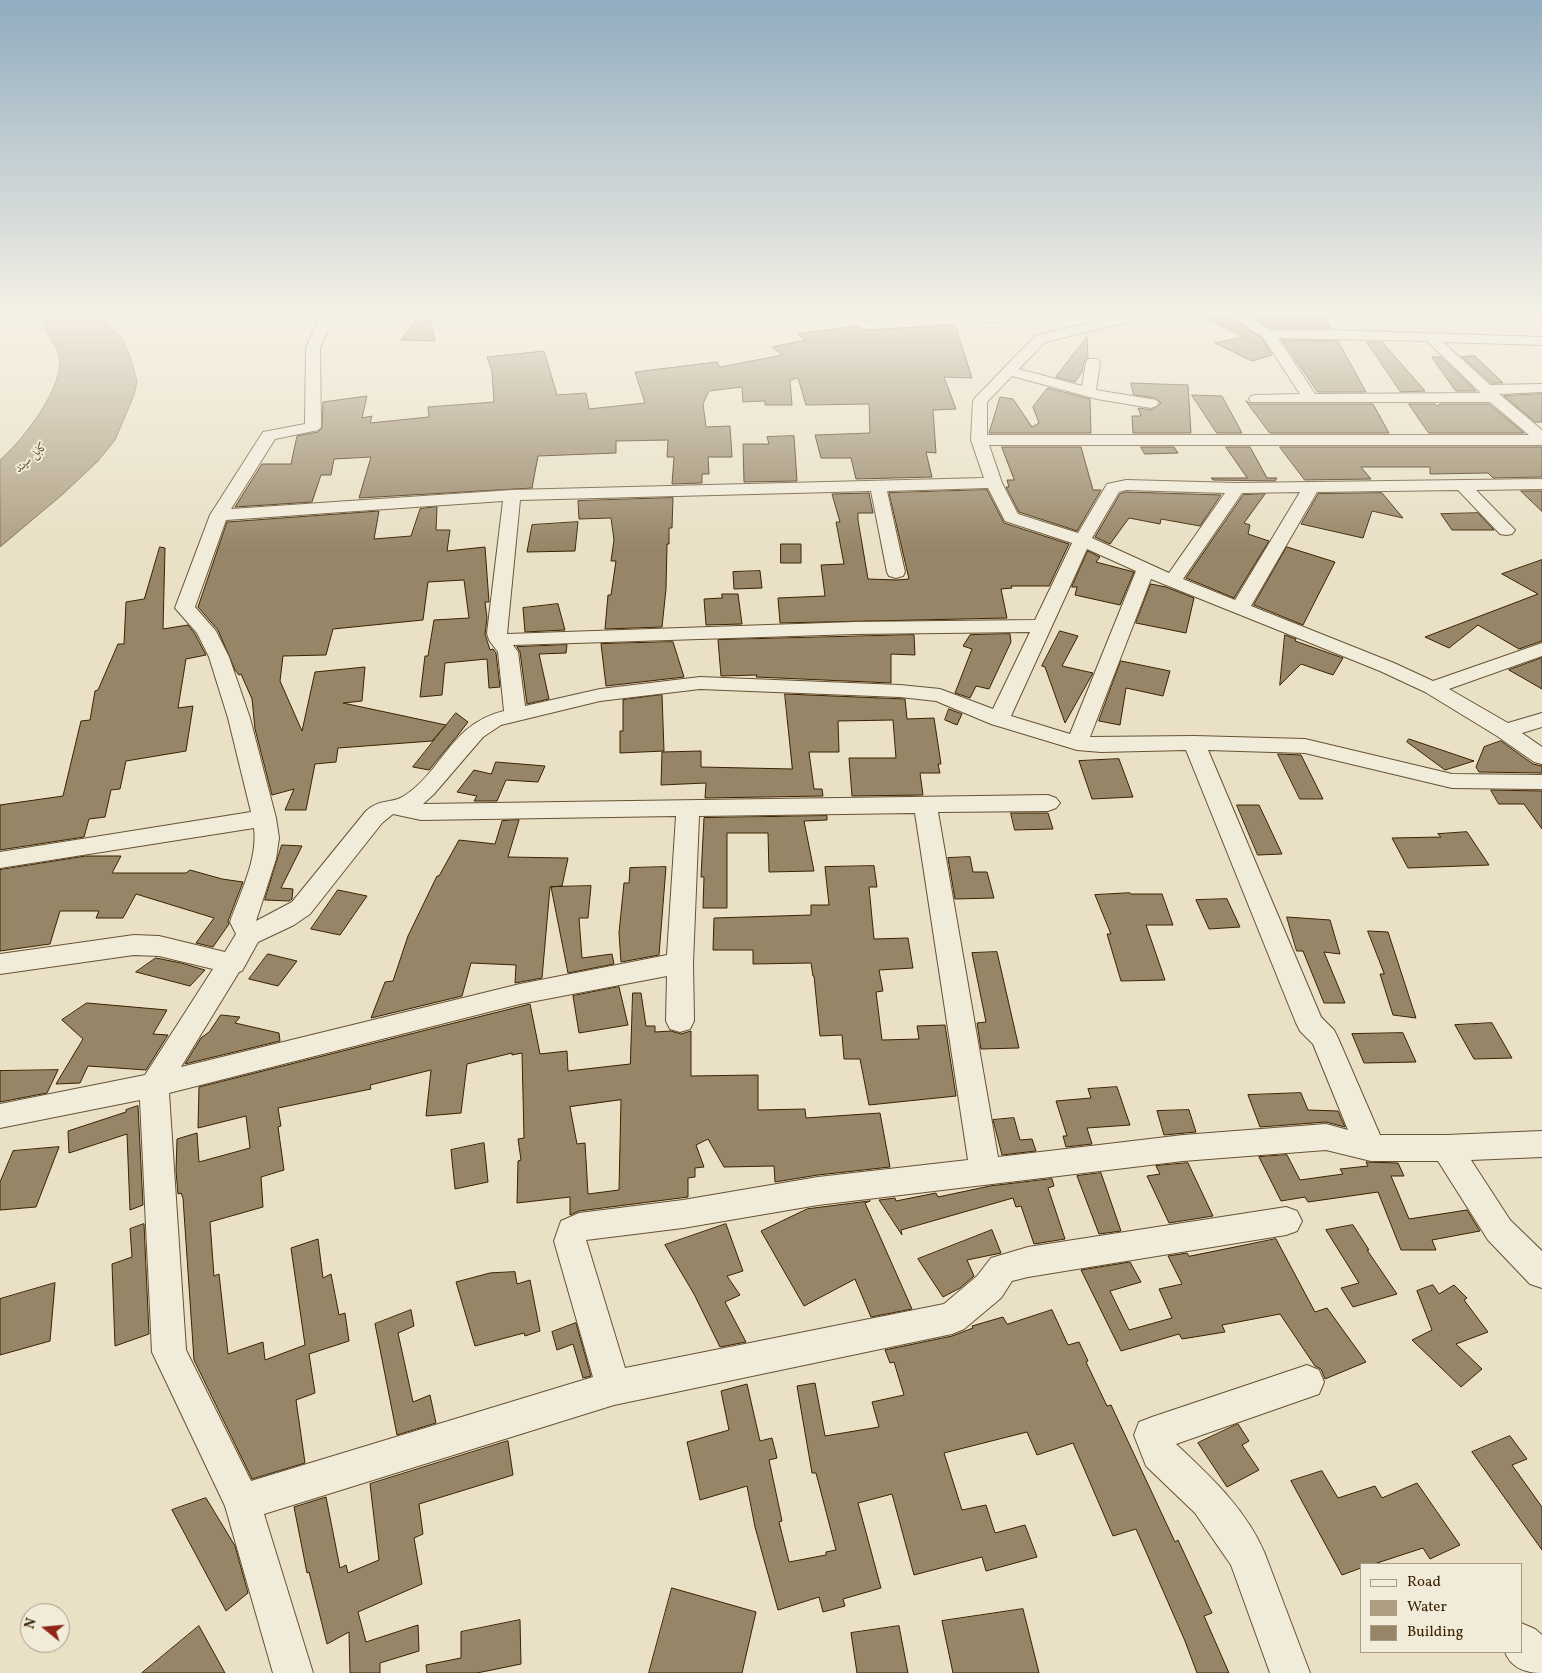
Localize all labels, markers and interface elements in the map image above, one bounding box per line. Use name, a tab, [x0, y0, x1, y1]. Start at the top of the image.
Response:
water label: کابل سيند	[12, 439, 52, 477]
legend	[1360, 1563, 1522, 1653]
text: Road	[1407, 1572, 1441, 1593]
text: Water	[1407, 1597, 1447, 1618]
north arrow	[20, 1603, 70, 1653]
text: N	[21, 1616, 42, 1631]
text: Building	[1407, 1622, 1463, 1643]

